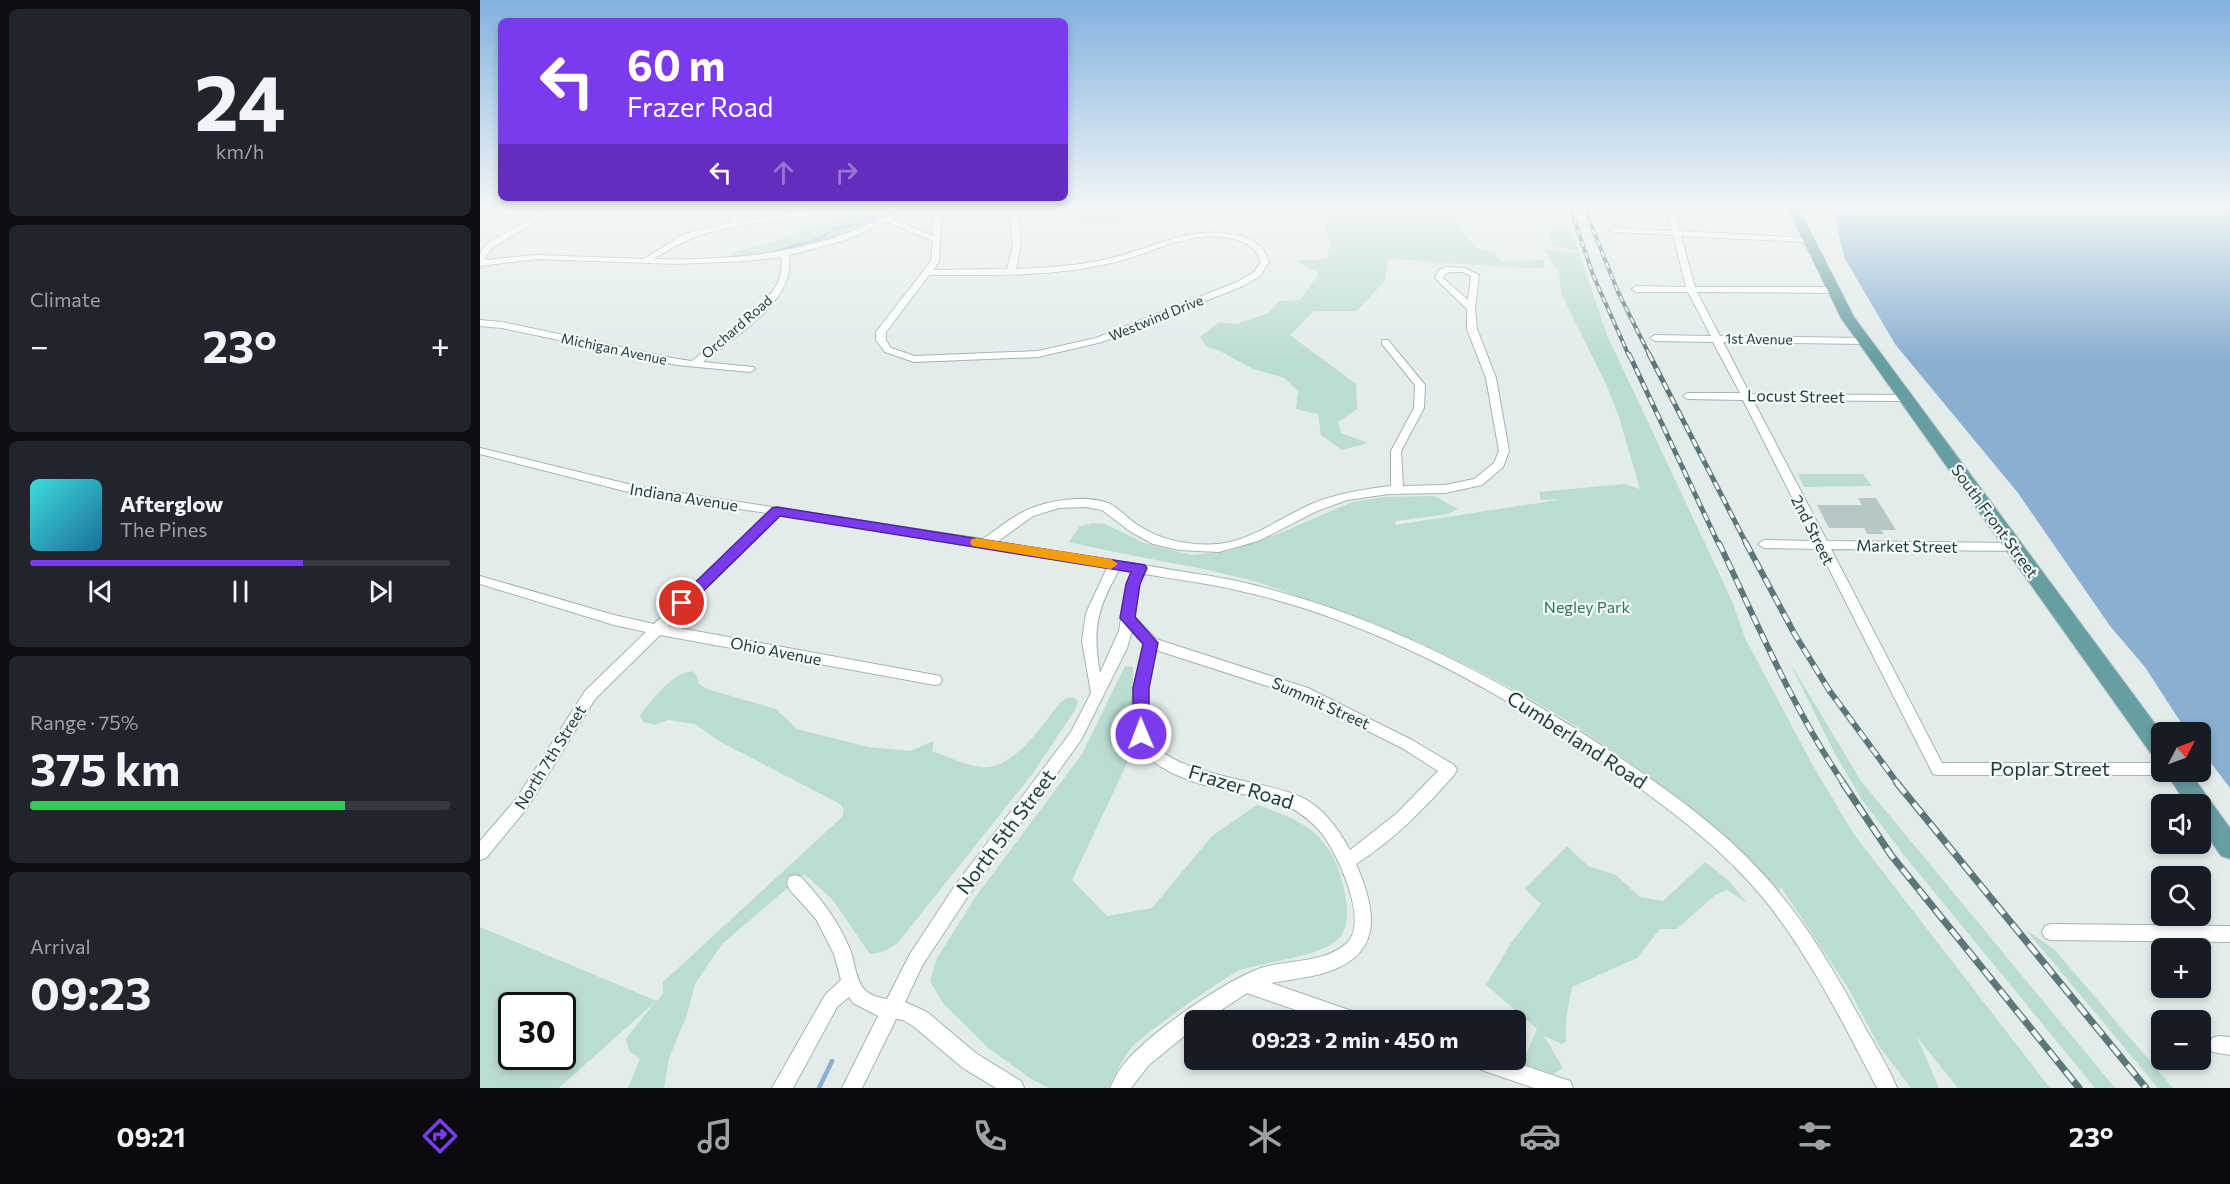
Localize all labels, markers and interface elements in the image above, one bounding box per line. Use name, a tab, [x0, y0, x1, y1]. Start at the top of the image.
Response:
text: 60 m	[627, 38, 726, 90]
icon: left	[528, 42, 606, 120]
text: 24	[194, 52, 286, 147]
text: Frazer Road	[627, 90, 773, 123]
text: km/h	[216, 139, 264, 163]
icon: left	[704, 156, 737, 189]
icon: ahead	[767, 156, 800, 189]
icon: right	[830, 156, 863, 189]
text: Climate	[30, 287, 100, 311]
street label: Orchard Road	[698, 291, 775, 362]
street label: Westwind Drive	[1106, 291, 1205, 344]
text: 23°	[203, 317, 277, 372]
text: −	[30, 324, 49, 365]
text: +	[431, 324, 450, 365]
street label: Michigan Avenue	[560, 329, 669, 368]
street label: 1st Avenue	[1725, 329, 1793, 348]
street label: Locust Street	[1747, 385, 1845, 406]
street label: South Front Street	[1948, 460, 2043, 581]
street label: Indiana Avenue	[629, 479, 740, 514]
text: Afterglow	[120, 490, 223, 517]
street label: 2nd Street	[1788, 492, 1839, 568]
text: The Pines	[120, 517, 207, 541]
street label: Market Street	[1856, 535, 1958, 556]
icon: previous	[84, 575, 117, 608]
icon: pause	[224, 575, 257, 608]
icon: next	[364, 575, 397, 608]
pin	[656, 577, 707, 628]
icon: arrive	[665, 586, 698, 619]
park label: Negley Park	[1544, 597, 1630, 616]
street label: Ohio Avenue	[729, 632, 823, 669]
street label: Summit Street	[1269, 672, 1374, 733]
street label: Cumberland Road	[1503, 685, 1652, 793]
street label: North 7th Street	[510, 701, 589, 812]
position arrow	[1109, 702, 1173, 766]
text: Range · 75%	[30, 710, 138, 734]
north arrow	[2151, 722, 2211, 782]
map controls	[2151, 722, 2211, 1070]
text: 375 km	[30, 740, 180, 795]
street label: Poplar Street	[1990, 756, 2110, 780]
street label: Frazer Road	[1186, 759, 1297, 813]
street label: North 5th Street	[950, 764, 1060, 899]
button: sound	[2151, 794, 2211, 854]
button: search	[2151, 866, 2211, 926]
text: Arrival	[30, 934, 91, 958]
button: +	[2151, 938, 2211, 998]
text: 09:23	[30, 964, 151, 1019]
speed limit sign: 30	[498, 992, 576, 1070]
button: −	[2151, 1010, 2211, 1070]
text: 09:23 · 2 min · 450 m	[1252, 1026, 1458, 1053]
icon: directions	[419, 1115, 461, 1157]
icon: music	[694, 1115, 736, 1157]
icon: phone	[969, 1115, 1011, 1157]
icon: climate	[1244, 1115, 1286, 1157]
icon: car	[1519, 1115, 1561, 1157]
icon: filters	[1794, 1115, 1836, 1157]
text: 09:21	[117, 1120, 186, 1153]
text: 23°	[2069, 1120, 2113, 1153]

